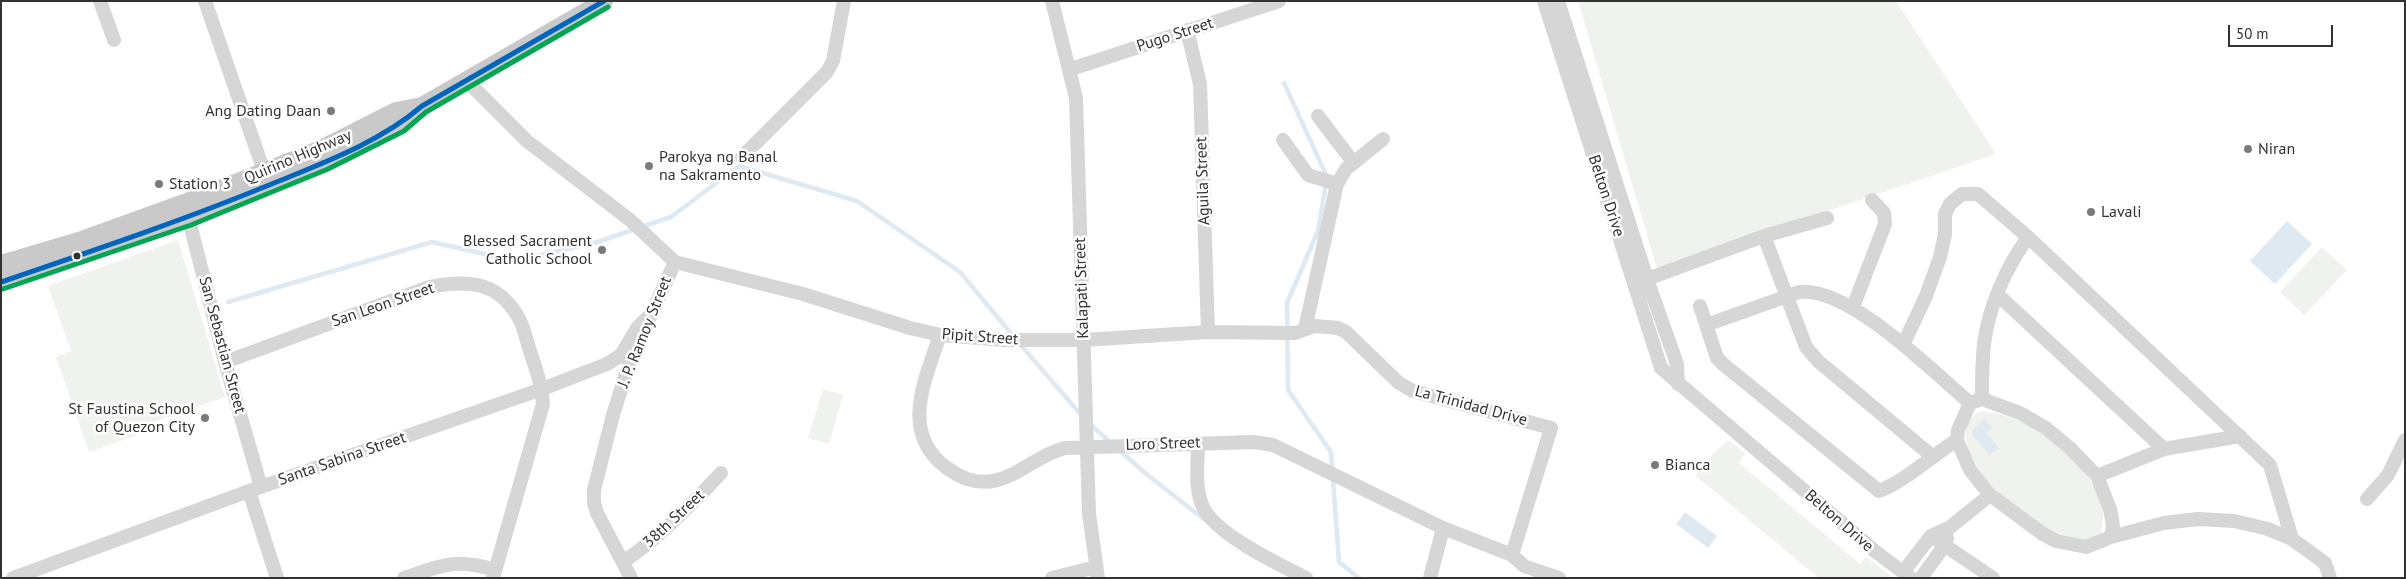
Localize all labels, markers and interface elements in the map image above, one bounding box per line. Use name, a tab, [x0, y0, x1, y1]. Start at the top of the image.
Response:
street label: Pugo Street	[1134, 14, 1216, 56]
scale bar	[2231, 15, 2336, 47]
text: 50 m	[2236, 24, 2269, 43]
place label: Ang Dating Daan	[205, 101, 321, 121]
marker: Ang Dating Daan	[325, 105, 337, 117]
street label: Quirino Highway	[241, 126, 355, 188]
street label: Aguila Street	[1192, 136, 1214, 226]
place label: Niran	[2258, 139, 2295, 159]
marker: Niran	[2242, 143, 2254, 155]
place label: Parokya ng Banal na Sakramento	[659, 147, 777, 185]
street label: Belton Drive	[1584, 153, 1628, 239]
marker: Parokya ng Banal na Sakramento	[643, 160, 655, 172]
place label: Station 3	[169, 174, 231, 194]
marker: Station 3	[153, 178, 165, 190]
place label: Lavali	[2101, 202, 2141, 222]
marker: Lavali	[2085, 206, 2097, 218]
place label: Blessed Sacrament Catholic School	[463, 231, 592, 269]
street label: Kalapati Street	[1071, 237, 1093, 339]
marker: Blessed Sacrament Catholic School	[596, 244, 608, 256]
unlabelled marker	[72, 251, 82, 261]
street label: San Sebastian Street	[194, 274, 250, 416]
street label: J. P. Ramoy Street	[614, 274, 676, 390]
street label: San Leon Street	[329, 278, 437, 332]
street label: Pipit Street	[941, 325, 1019, 349]
street label: La Trinidad Drive	[1413, 382, 1529, 430]
place label: St Faustina School of Quezon City	[68, 399, 195, 437]
marker: St Faustina School of Quezon City	[199, 412, 211, 424]
street label: Santa Sabina Street	[276, 428, 408, 490]
street label: Loro Street	[1125, 433, 1201, 455]
place label: Bianca	[1665, 455, 1710, 475]
marker: Bianca	[1649, 459, 1661, 471]
street label: 38th Street	[639, 486, 709, 552]
street label: Belton Drive	[1801, 486, 1877, 556]

